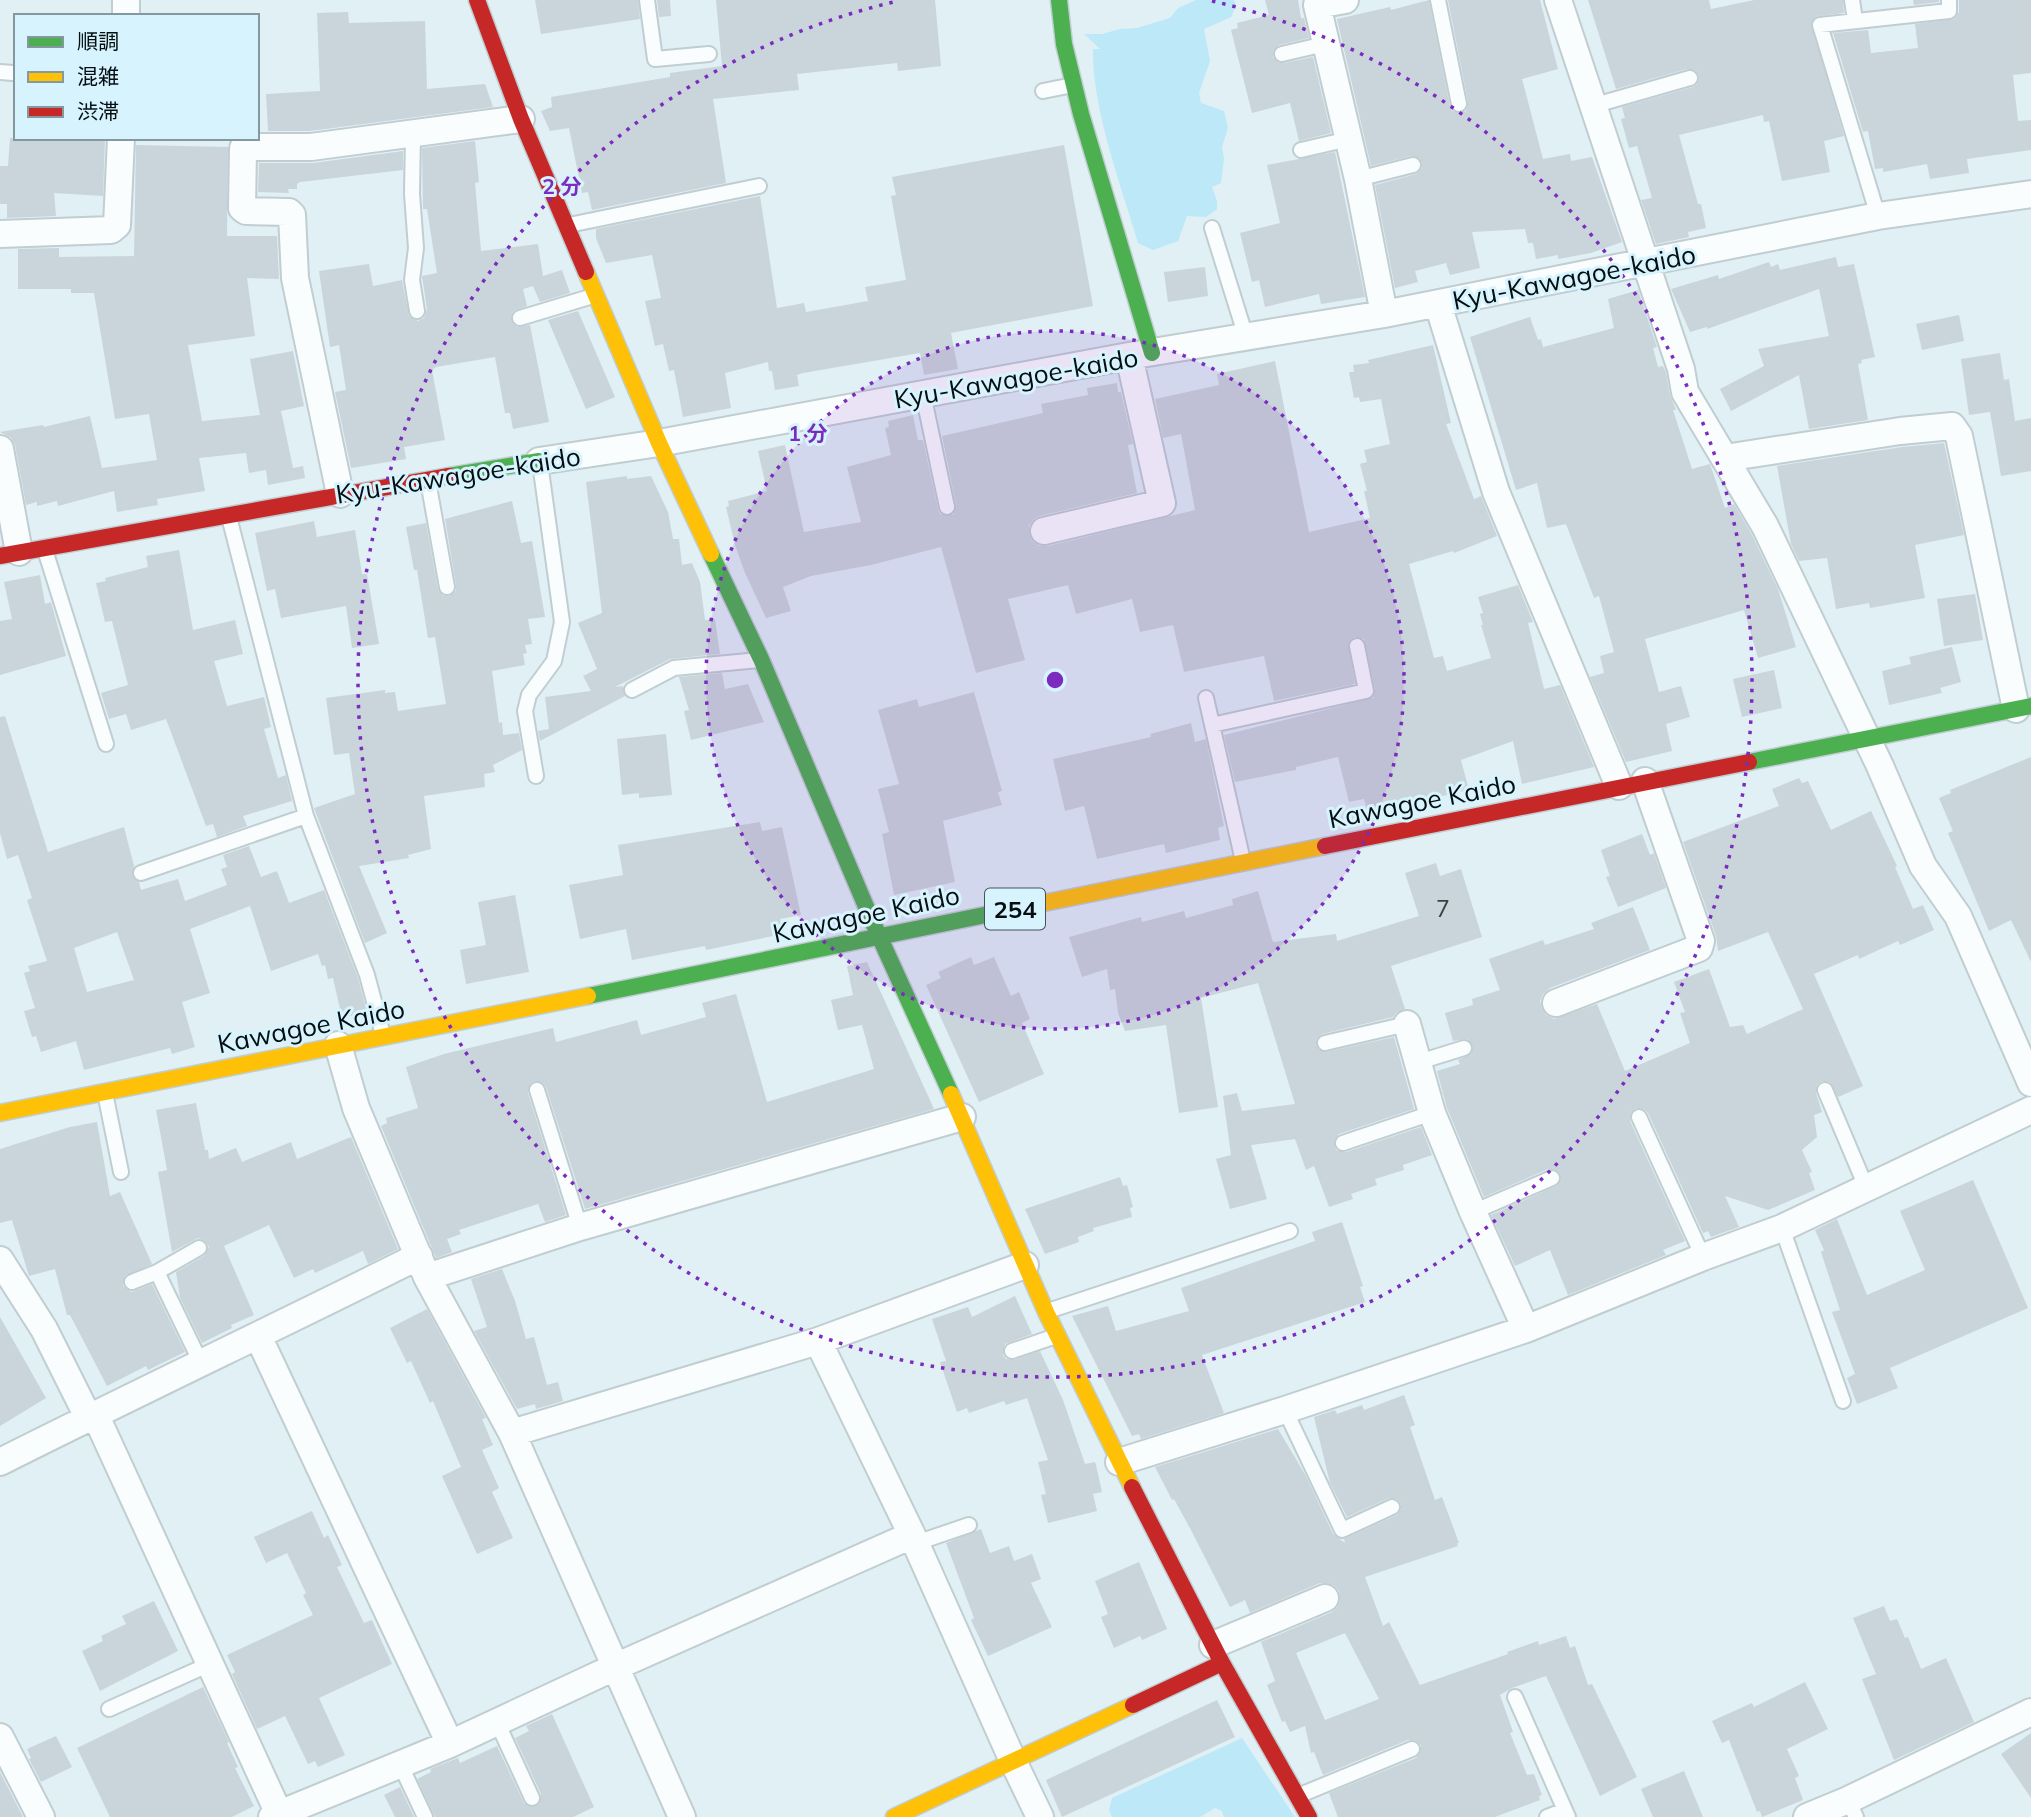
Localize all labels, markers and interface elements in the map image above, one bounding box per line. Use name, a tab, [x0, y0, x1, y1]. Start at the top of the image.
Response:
legend	[14, 14, 259, 140]
text: 順調	[77, 28, 119, 54]
text: 混雑	[77, 63, 119, 89]
text: 渋滞	[77, 98, 119, 124]
text: 2 分	[542, 173, 582, 199]
street label: Kyu-Kawagoe-kaido	[1450, 237, 1698, 317]
street label: Kyu-Kawagoe-kaido	[891, 340, 1141, 416]
text: 1 分	[788, 420, 828, 446]
street label: Kyu-Kawagoe-kaido	[333, 439, 583, 511]
centre of rings	[1043, 668, 1067, 692]
street label: Kawagoe Kaido	[1326, 767, 1518, 835]
street label: Kawagoe Kaido	[770, 878, 962, 950]
road number: 254	[985, 888, 1045, 930]
house number: 7	[1436, 894, 1450, 923]
street label: Kawagoe Kaido	[215, 992, 407, 1060]

